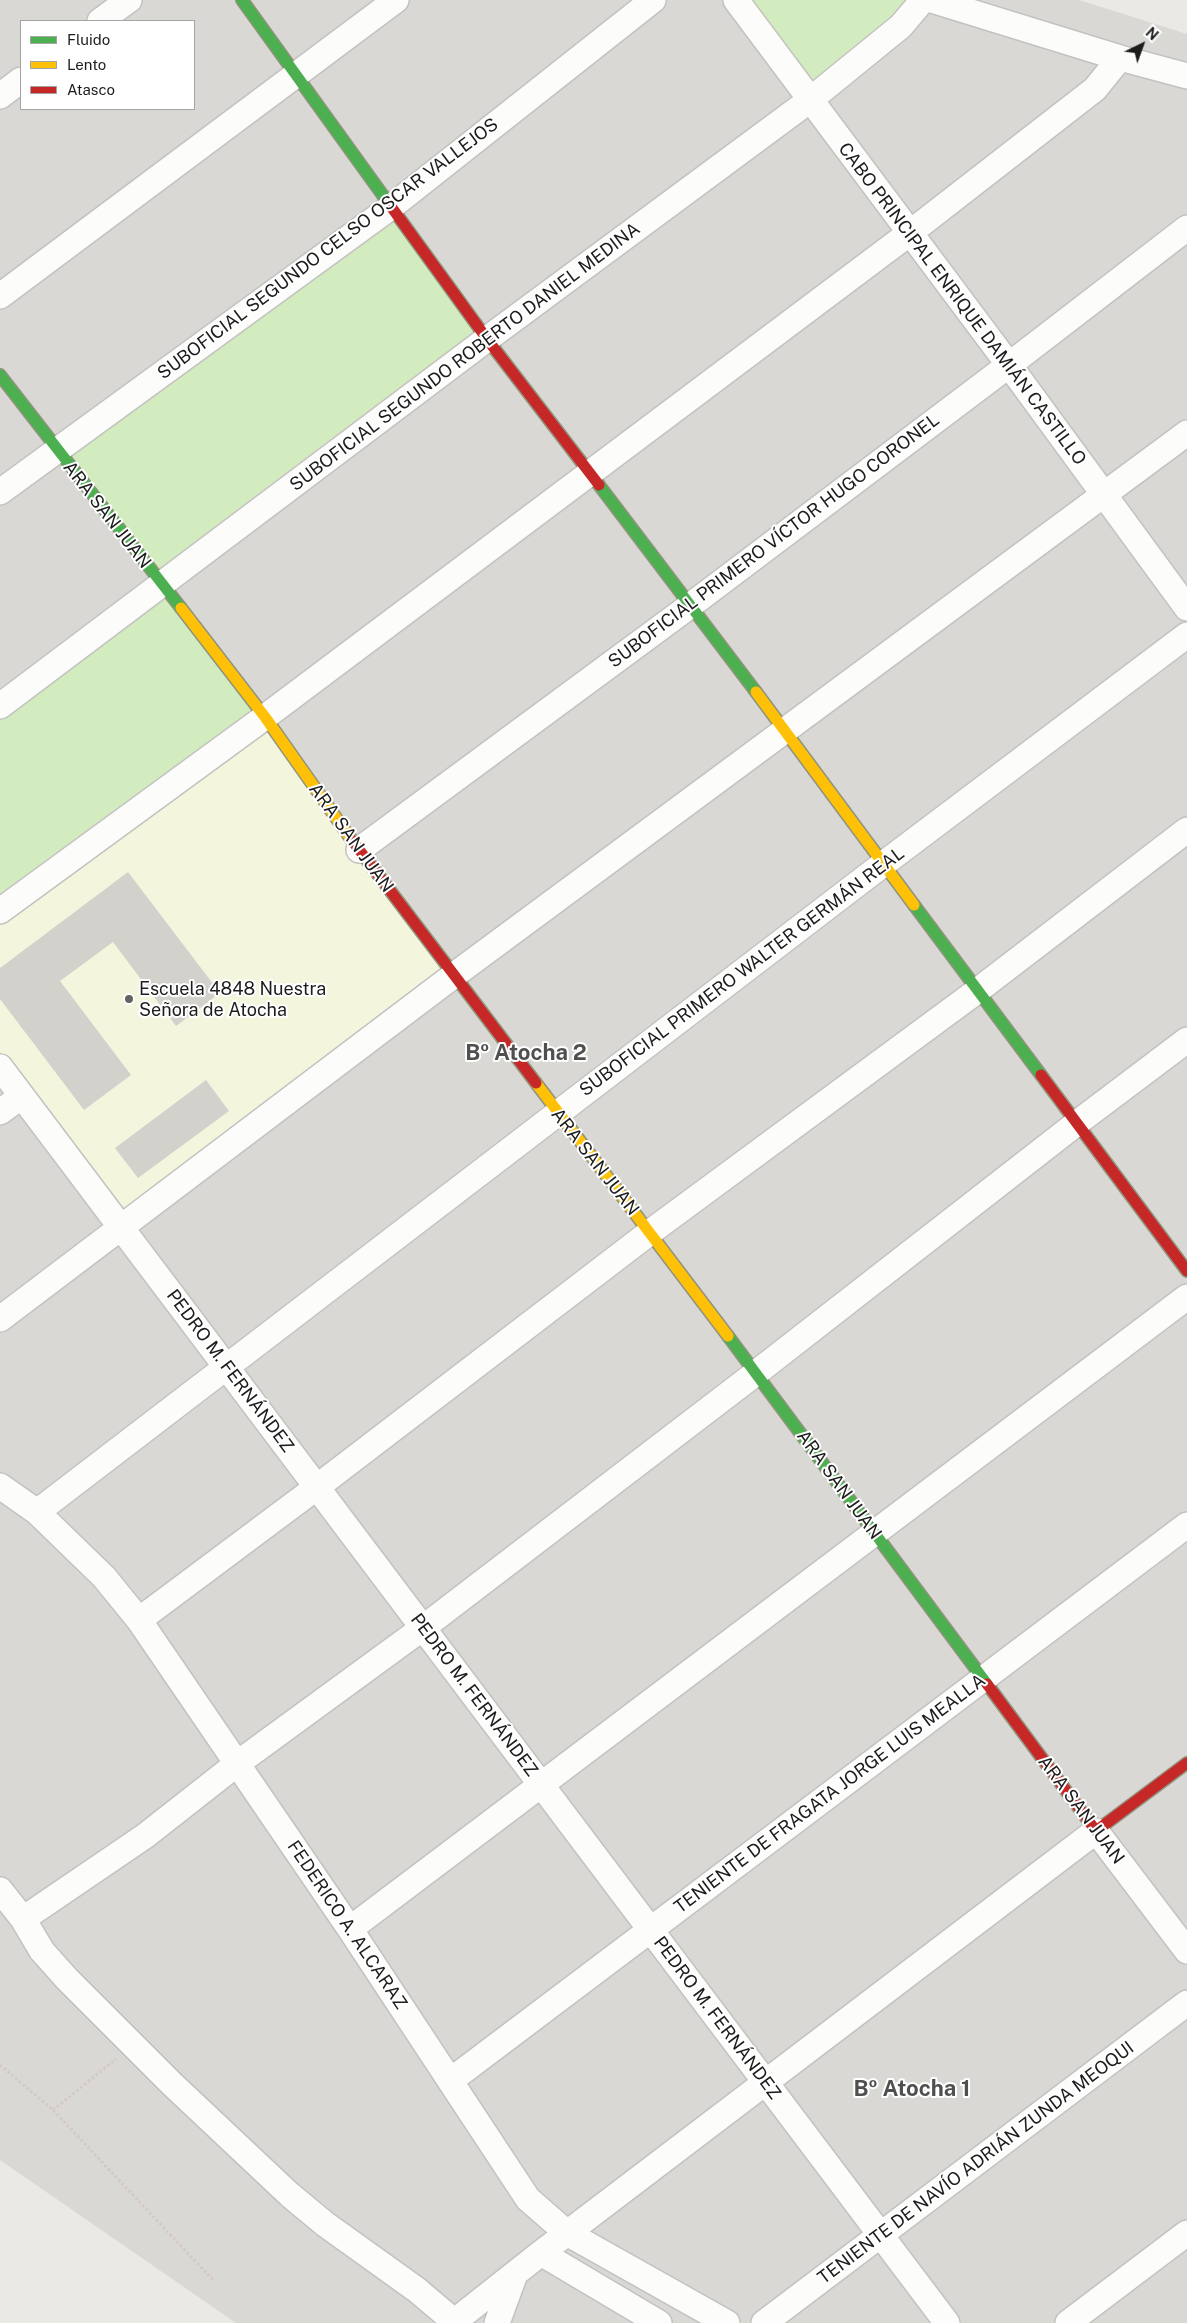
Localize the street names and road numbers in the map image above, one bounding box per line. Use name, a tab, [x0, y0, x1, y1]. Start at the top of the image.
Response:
street label: SUBOFICIAL SEGUNDO CELSO OSCAR VALLEJOS	[153, 114, 503, 384]
street label: CABO PRINCIPAL ENRIQUE DAMIÁN CASTILLO	[834, 139, 1090, 469]
street label: SUBOFICIAL SEGUNDO ROBERTO DANIEL MEDINA	[286, 218, 644, 496]
street label: SUBOFICIAL PRIMERO VÍCTOR HUGO CORONEL	[604, 409, 944, 673]
street label: ARA SAN JUAN	[58, 457, 156, 573]
street label: ARA SAN JUAN	[304, 779, 398, 897]
street label: SUBOFICIAL PRIMERO WALTER GERMÁN REAL	[575, 843, 909, 1101]
street label: ARA SAN JUAN	[546, 1104, 644, 1220]
street label: PEDRO M. FERNÁNDEZ	[162, 1285, 298, 1457]
street label: ARA SAN JUAN	[792, 1426, 886, 1544]
street label: PEDRO M. FERNÁNDEZ	[406, 1609, 542, 1781]
street label: TENIENTE DE FRAGATA JORGE LUIS MEALLA	[670, 1670, 990, 1918]
street label: ARA SAN JUAN	[1033, 1752, 1129, 1868]
street label: FEDERICO A. ALCARAZ	[283, 1837, 411, 2013]
street label: PEDRO M. FERNÁNDEZ	[649, 1932, 785, 2104]
street label: TENIENTE DE NAVÍO ADRIÁN ZUNDA MEOQUI	[814, 2037, 1138, 2289]

